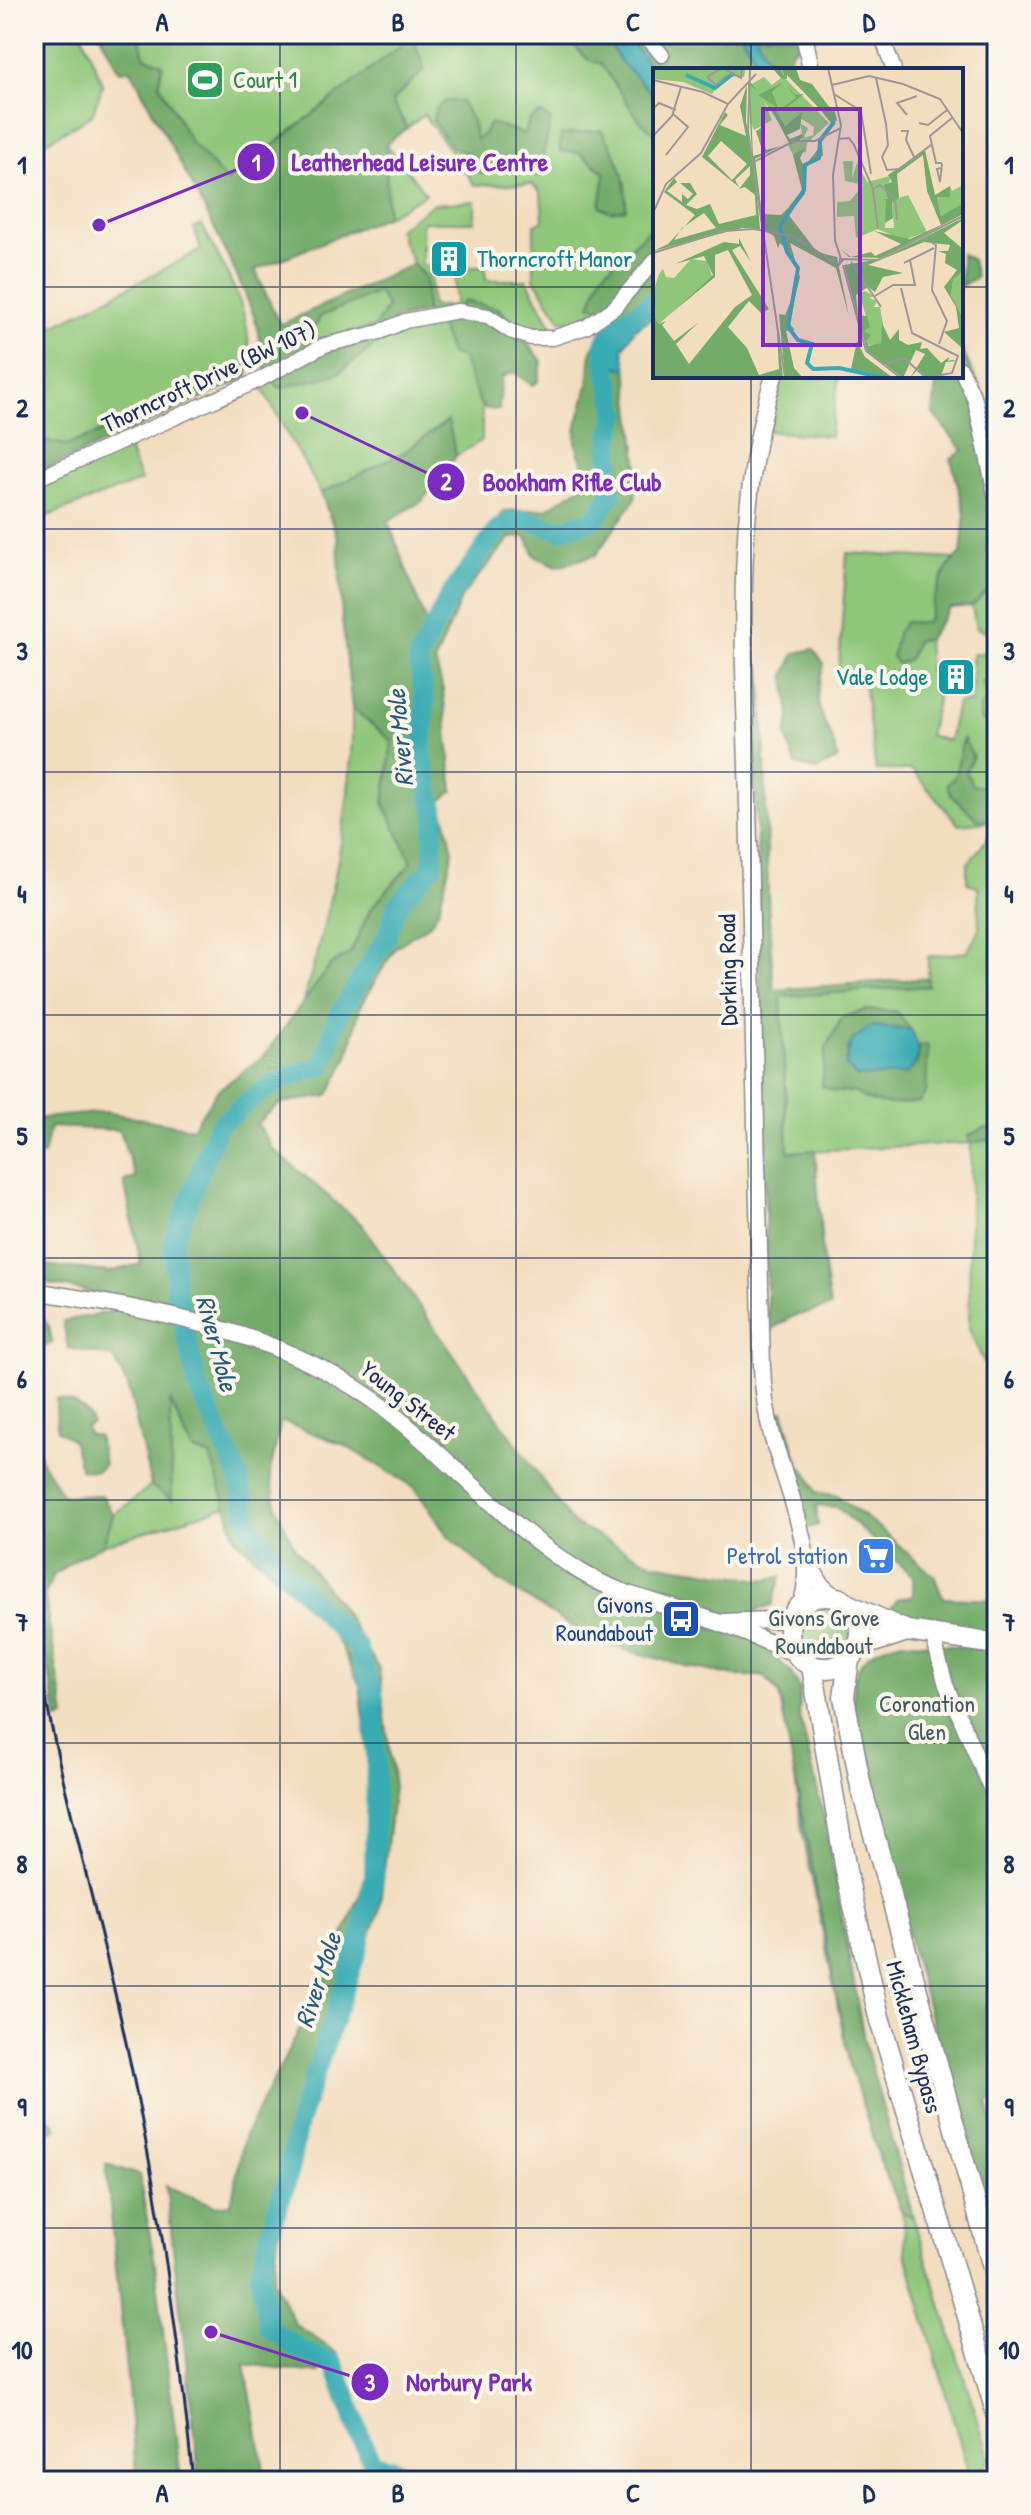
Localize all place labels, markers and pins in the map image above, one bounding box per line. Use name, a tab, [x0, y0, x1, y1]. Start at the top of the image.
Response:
sports icon: Court 1	[184, 59, 226, 101]
place label: Court 1	[233, 63, 297, 95]
callout: Leatherhead Leisure Centre	[236, 137, 564, 187]
building icon: Thorncroft Manor	[428, 238, 470, 280]
place label: Thorncroft Manor	[477, 242, 632, 274]
callout: Bookham Rifle Club	[426, 457, 678, 507]
building icon: Vale Lodge	[935, 656, 977, 698]
place label: Vale Lodge	[835, 660, 928, 692]
supermarket icon: Petrol station	[855, 1535, 897, 1577]
place label: Petrol station	[727, 1539, 848, 1571]
place label: Givons Roundabout	[556, 1588, 654, 1648]
bus stop icon: Givons Roundabout	[660, 1598, 702, 1640]
callout: Norbury Park	[350, 2357, 548, 2407]

